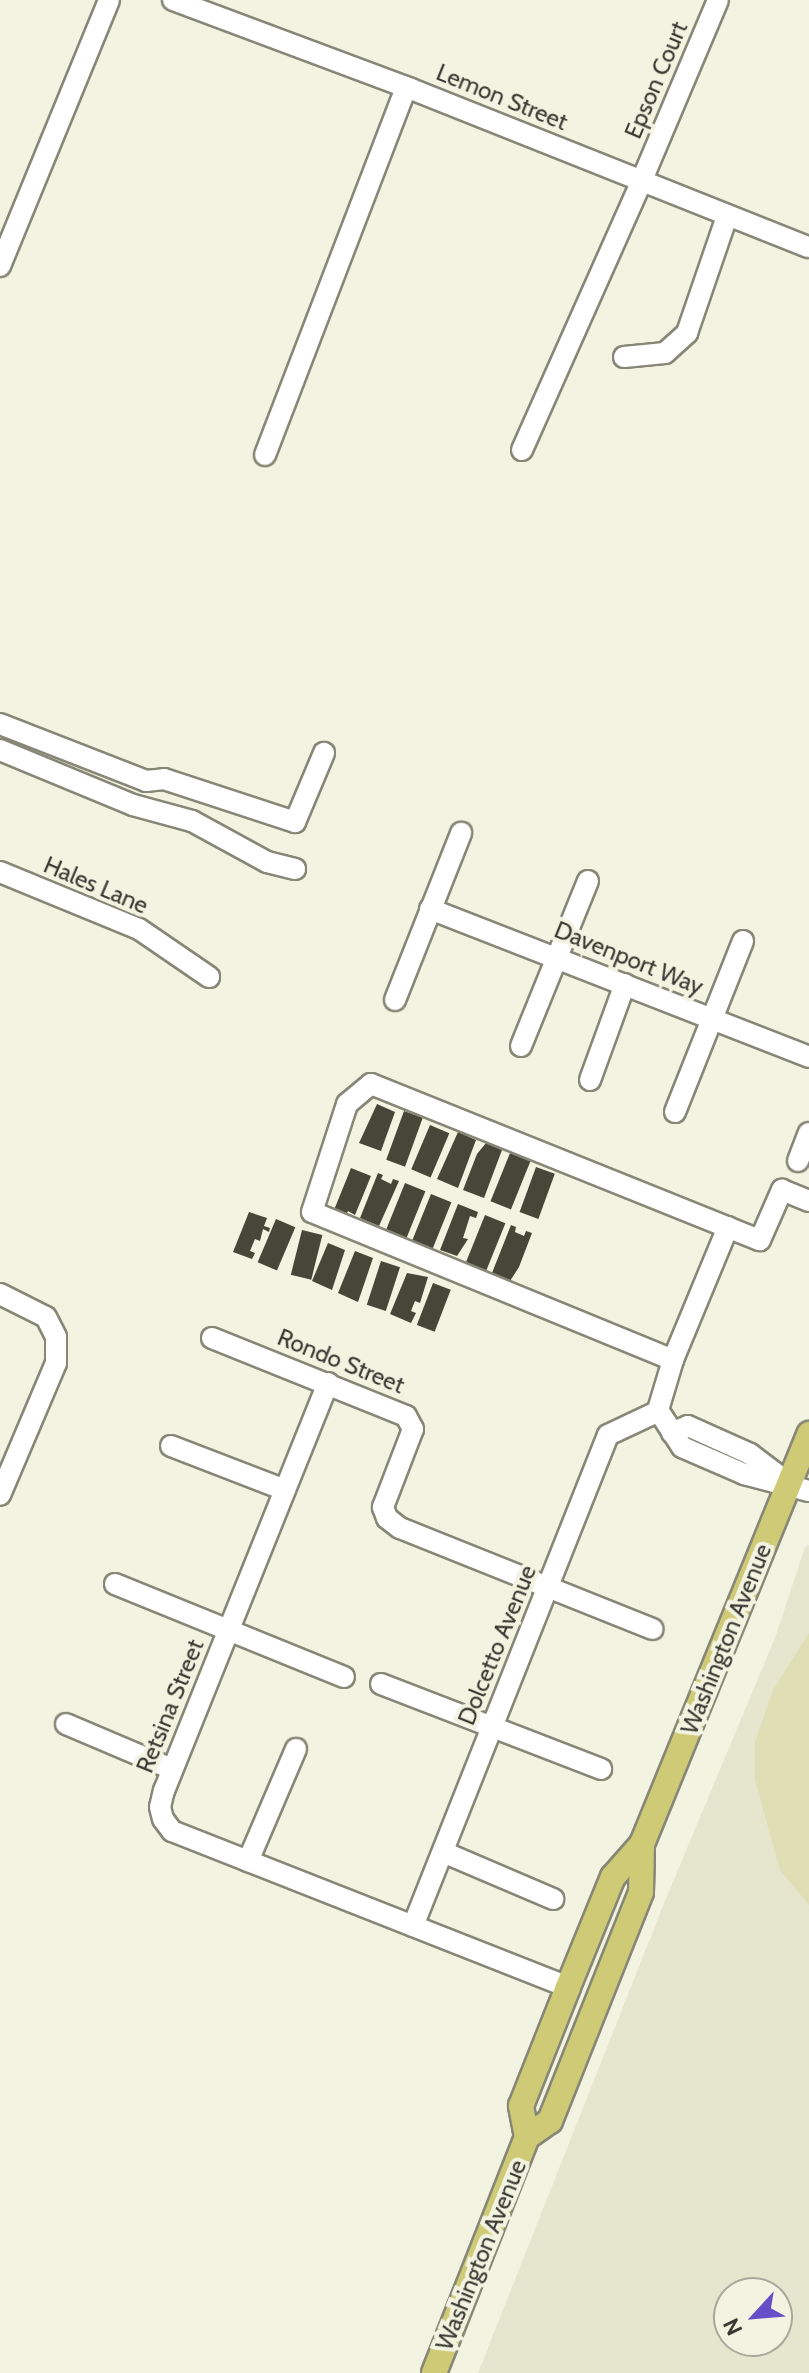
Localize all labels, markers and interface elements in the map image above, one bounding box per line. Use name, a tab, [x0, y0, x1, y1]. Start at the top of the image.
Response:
street label: Epson Court	[618, 17, 694, 143]
street label: Lemon Street	[432, 58, 572, 136]
street label: Hales Lane	[39, 850, 153, 920]
street label: Davenport Way	[550, 915, 708, 1001]
street label: Rondo Street	[273, 1323, 409, 1399]
street label: Washington Avenue	[675, 1540, 777, 1738]
street label: Dolcetto Avenue	[452, 1561, 542, 1729]
street label: Retsina Street	[130, 1635, 210, 1777]
street label: Washington Avenue	[430, 2156, 532, 2354]
north arrow	[713, 2277, 793, 2357]
text: N	[717, 2314, 748, 2340]

